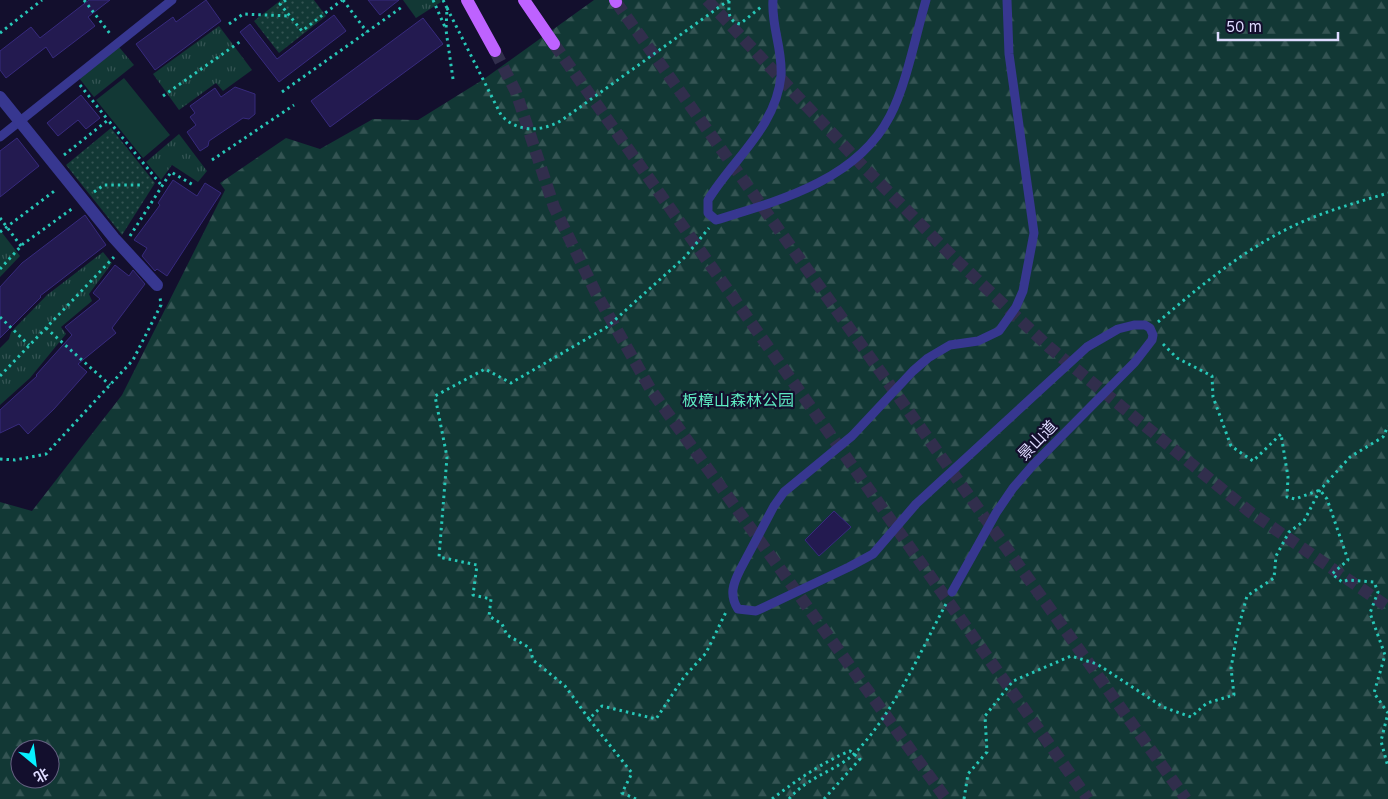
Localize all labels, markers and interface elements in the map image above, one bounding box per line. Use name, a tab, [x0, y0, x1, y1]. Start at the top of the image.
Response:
scale bar	[1218, 10, 1338, 42]
text: 50 m	[1226, 17, 1262, 36]
park label: 板樟山森林公园	[682, 390, 794, 410]
street label: 景山道	[1013, 416, 1061, 464]
north arrow	[10, 739, 60, 789]
text: 北	[31, 765, 52, 787]

